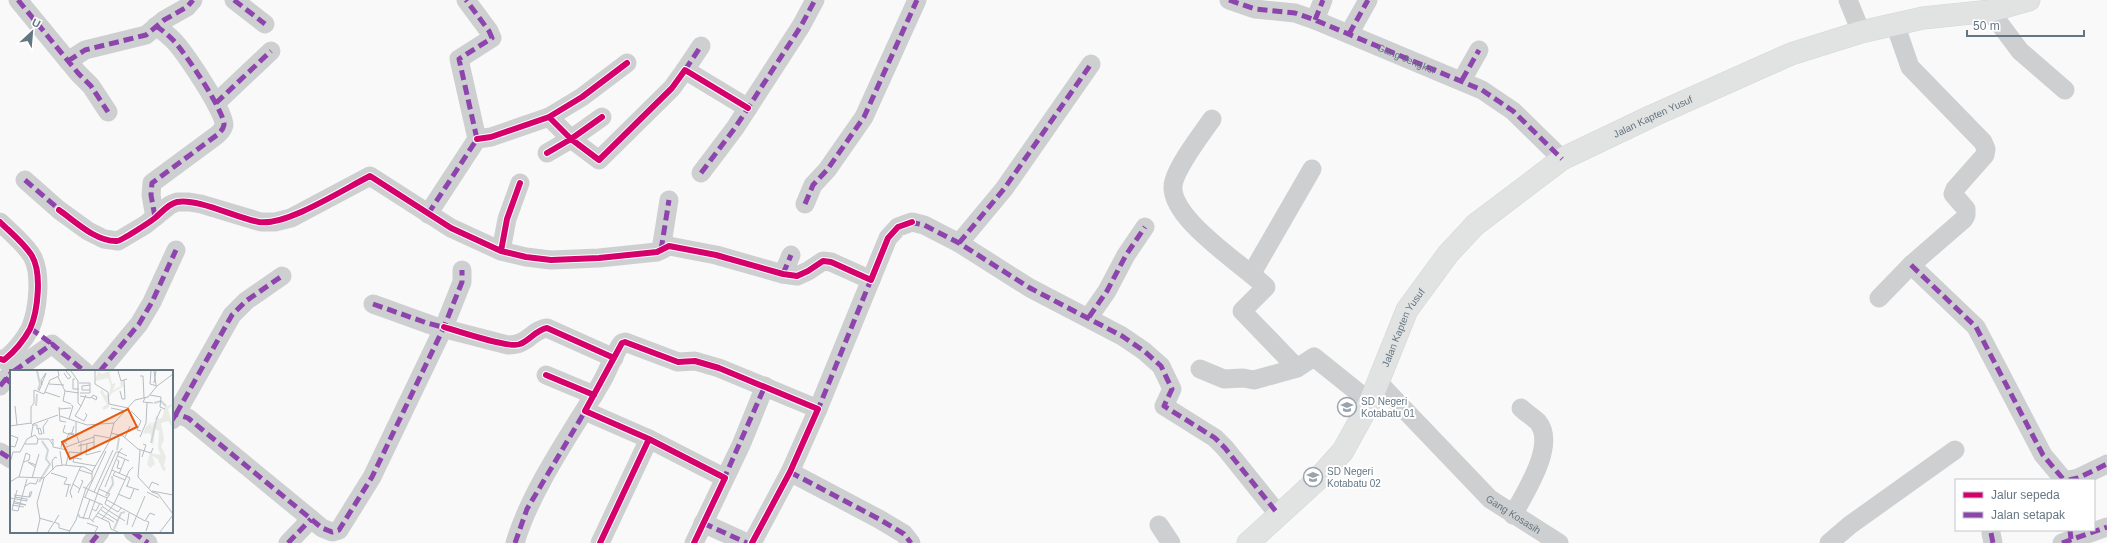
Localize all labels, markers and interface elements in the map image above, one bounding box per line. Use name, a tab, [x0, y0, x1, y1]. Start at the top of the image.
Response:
north arrow	[12, 12, 52, 52]
scale bar	[1967, 12, 2084, 38]
text: U	[30, 16, 43, 30]
text: 50 m	[1973, 19, 2000, 33]
street label: Gang Jengkol	[1376, 41, 1437, 75]
street label: Jalan Kapten Yusuf	[1611, 93, 1694, 139]
street label: Jalan Kapten Yusuf	[1379, 286, 1427, 368]
inset map	[10, 370, 173, 533]
school or university icon: SD Negeri Kotabatu 01	[1336, 396, 1358, 418]
place label: SD Negeri Kotabatu 01	[1361, 396, 1415, 419]
school or university icon: SD Negeri Kotabatu 02	[1302, 466, 1324, 488]
place label: SD Negeri Kotabatu 02	[1327, 466, 1381, 489]
legend	[1955, 479, 2095, 531]
text: Jalur sepeda	[1991, 488, 2060, 502]
street label: Gang Kosasih	[1484, 493, 1543, 536]
text: Jalan setapak	[1991, 508, 2066, 522]

